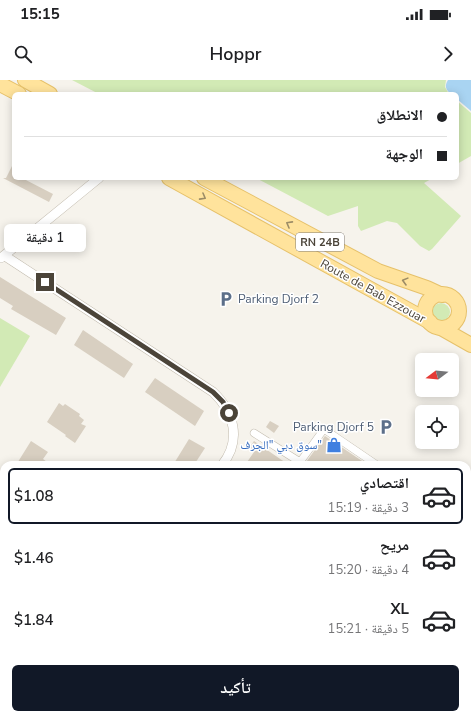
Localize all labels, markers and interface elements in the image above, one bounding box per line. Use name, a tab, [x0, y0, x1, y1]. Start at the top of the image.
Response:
text: 15:15	[20, 4, 60, 24]
text: Hoppr	[210, 42, 261, 66]
icon: search	[12, 43, 34, 65]
icon: forward	[437, 43, 459, 65]
text: الانطلاق	[377, 105, 423, 125]
text: الوجهة	[385, 144, 423, 164]
one-way arrow	[199, 193, 207, 200]
one-way arrow	[285, 222, 293, 229]
callout: 1 دقيقة	[4, 224, 86, 252]
text: 1 دقيقة	[26, 229, 64, 247]
road number: RN 24B	[296, 233, 344, 251]
street label: Route de Bab Ezzouar	[318, 255, 429, 327]
route end	[36, 273, 54, 291]
one-way arrow	[402, 277, 409, 286]
parking icon: Parking Djorf 2	[217, 290, 235, 308]
place label: Parking Djorf 2	[238, 291, 319, 307]
north arrow	[415, 353, 459, 397]
map controls	[415, 353, 459, 449]
route start	[220, 404, 238, 422]
button: locate	[415, 405, 459, 449]
parking icon: Parking Djorf 5	[377, 418, 395, 436]
place label: Parking Djorf 5	[293, 419, 374, 435]
shop icon: سوق دبي "الجرف"	[325, 436, 343, 454]
place label: سوق دبي "الجرف"	[240, 437, 322, 455]
text: اقتصادي	[360, 473, 409, 493]
icon: car	[421, 478, 457, 514]
text: $1.08	[14, 486, 54, 506]
text: 3 دقيقة · 15:19	[328, 499, 409, 517]
text: مريح	[380, 535, 409, 555]
icon: car	[421, 540, 457, 576]
text: $1.46	[14, 548, 54, 568]
text: 4 دقيقة · 15:20	[328, 561, 409, 579]
text: XL	[390, 599, 409, 619]
icon: car	[421, 602, 457, 638]
text: $1.84	[14, 610, 54, 630]
text: 5 دقيقة · 15:21	[328, 620, 409, 638]
button: تأكيد	[12, 665, 459, 711]

